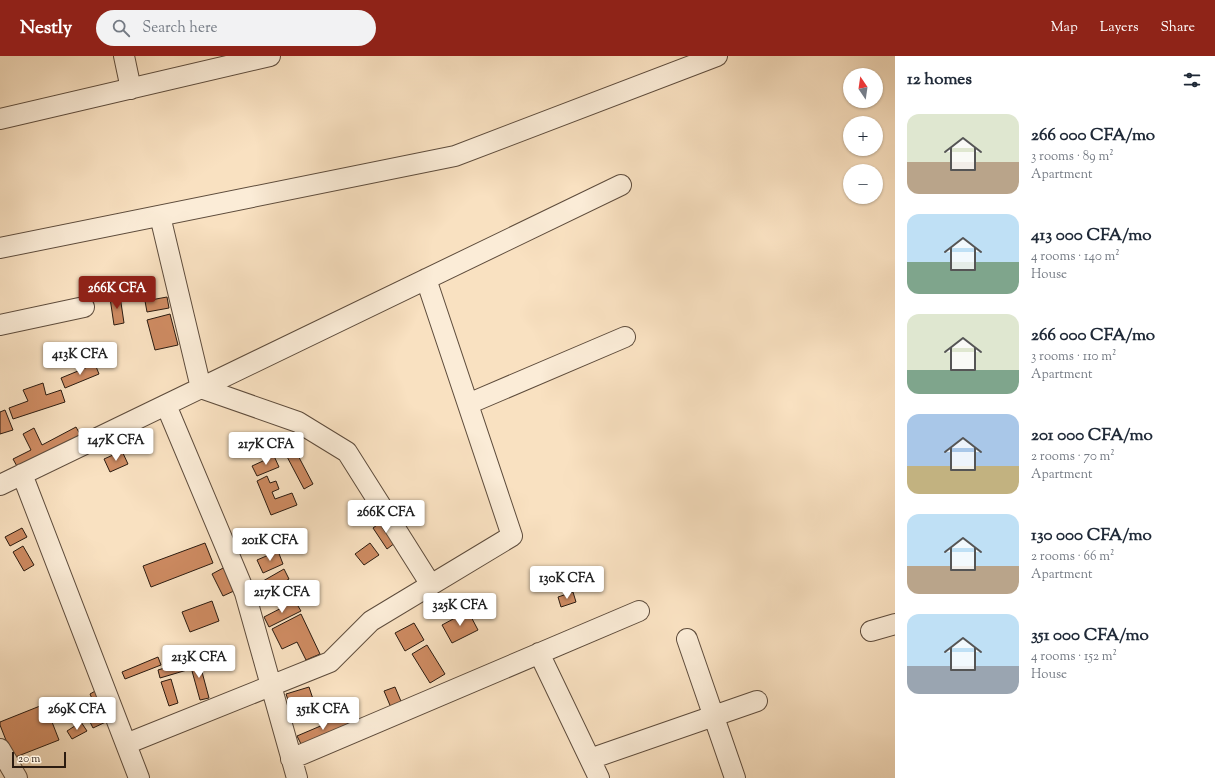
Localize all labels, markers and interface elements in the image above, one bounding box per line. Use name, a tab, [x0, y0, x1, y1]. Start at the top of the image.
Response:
search box	[96, 10, 376, 46]
text: Nestly	[20, 15, 72, 42]
icon: search	[110, 17, 132, 39]
text: Search here	[142, 18, 218, 39]
text: Map	[1051, 18, 1078, 38]
text: Layers	[1100, 18, 1138, 38]
text: Share	[1160, 18, 1195, 38]
north arrow	[843, 68, 883, 108]
map controls	[843, 68, 883, 204]
text: 12 homes	[907, 68, 972, 92]
icon: filters	[1181, 69, 1203, 91]
button: +	[843, 116, 883, 156]
text: 266 000 CFA/mo	[1031, 124, 1155, 148]
icon: home	[939, 130, 987, 178]
text: 3 rooms · 89 m²	[1031, 148, 1114, 166]
button: −	[843, 164, 883, 204]
text: Apartment	[1031, 166, 1092, 184]
text: 413 000 CFA/mo	[1031, 224, 1151, 248]
icon: home	[939, 230, 987, 278]
text: 4 rooms · 140 m²	[1031, 248, 1120, 266]
text: House	[1031, 266, 1067, 284]
pin: 266K CFA	[76, 276, 158, 310]
text: 266K CFA	[88, 280, 146, 298]
text: 266 000 CFA/mo	[1031, 324, 1155, 348]
icon: home	[939, 330, 987, 378]
pin: 413K CFA	[39, 342, 121, 376]
text: 413K CFA	[52, 346, 108, 364]
text: 3 rooms · 110 m²	[1031, 348, 1116, 366]
text: Apartment	[1031, 366, 1092, 384]
text: 201 000 CFA/mo	[1031, 424, 1153, 448]
pin: 147K CFA	[75, 428, 157, 462]
icon: home	[939, 430, 987, 478]
text: 147K CFA	[87, 432, 145, 450]
pin: 217K CFA	[225, 432, 307, 466]
text: 217K CFA	[238, 436, 294, 454]
text: 2 rooms · 70 m²	[1031, 448, 1115, 466]
text: Apartment	[1031, 466, 1092, 484]
pin: 266K CFA	[345, 500, 427, 534]
text: 266K CFA	[357, 504, 415, 522]
text: 130 000 CFA/mo	[1031, 524, 1152, 548]
pin: 201K CFA	[229, 528, 311, 562]
icon: home	[939, 530, 987, 578]
text: 201K CFA	[242, 532, 298, 550]
text: 2 rooms · 66 m²	[1031, 548, 1114, 566]
pin: 130K CFA	[526, 566, 608, 600]
text: Apartment	[1031, 566, 1092, 584]
text: 130K CFA	[539, 570, 595, 588]
pin: 217K CFA	[241, 580, 323, 614]
text: 217K CFA	[254, 584, 310, 602]
pin: 325K CFA	[419, 593, 501, 627]
text: 325K CFA	[432, 597, 488, 615]
text: 351 000 CFA/mo	[1031, 624, 1149, 648]
icon: home	[939, 630, 987, 678]
pin: 213K CFA	[158, 645, 240, 679]
text: 4 rooms · 152 m²	[1031, 648, 1117, 666]
text: 213K CFA	[171, 649, 227, 667]
text: House	[1031, 666, 1067, 684]
pin: 269K CFA	[36, 697, 118, 731]
pin: 351K CFA	[282, 697, 364, 731]
text: 269K CFA	[48, 701, 106, 719]
text: 351K CFA	[296, 701, 350, 719]
scale bar	[12, 750, 66, 769]
text: 20 m	[18, 751, 40, 767]

